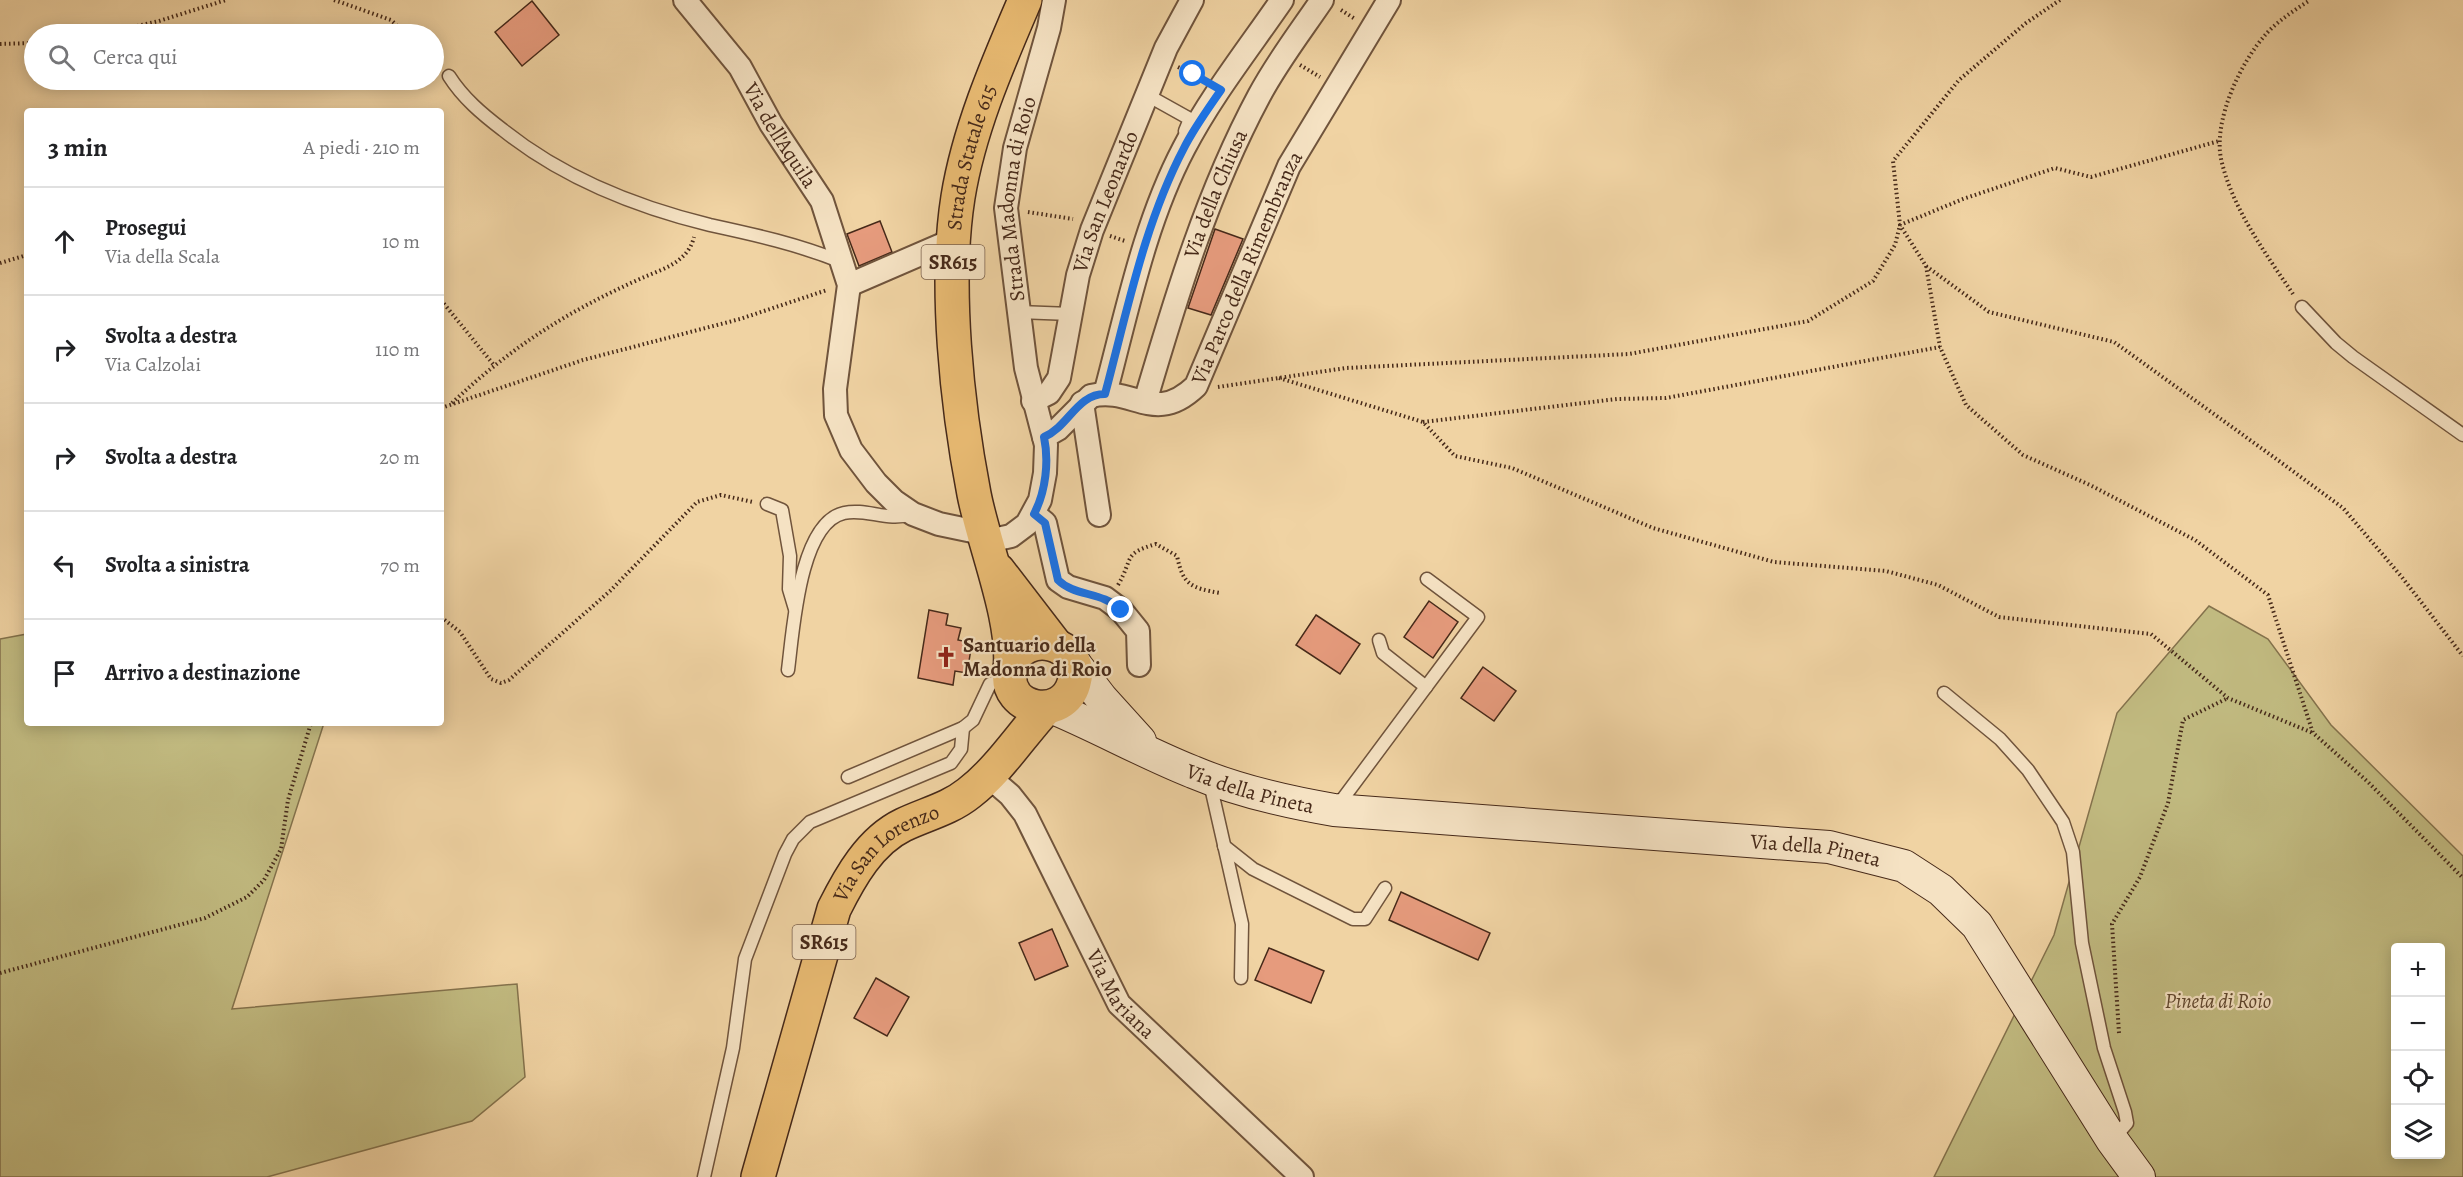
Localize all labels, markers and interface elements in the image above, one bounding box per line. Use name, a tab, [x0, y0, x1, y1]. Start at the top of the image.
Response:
search box	[24, 24, 444, 90]
icon: search	[45, 41, 78, 74]
text: Cerca qui	[93, 42, 178, 72]
route start	[1179, 60, 1205, 86]
street label: Via dell'Aquila	[737, 77, 824, 194]
street label: Strada Statale 615	[940, 80, 1003, 232]
street label: Strada Madonna di Roio	[991, 93, 1043, 303]
street label: Via della Chiusa	[1177, 124, 1254, 263]
street label: Via San Leonardo	[1065, 127, 1145, 277]
text: 3 min	[48, 130, 108, 165]
text: A piedi · 210 m	[303, 134, 420, 161]
street label: Via Parco della Rimembranza	[1184, 145, 1309, 389]
text: Prosegui	[105, 213, 186, 243]
icon: ahead	[48, 225, 81, 258]
text: 10 m	[382, 228, 420, 255]
text: Via della Scala	[105, 243, 220, 270]
road number: SR615	[922, 245, 984, 279]
text: Svolta a destra	[105, 321, 237, 351]
icon: right	[48, 333, 81, 366]
text: 110 m	[375, 336, 420, 363]
text: Via Calzolai	[105, 351, 201, 378]
icon: right	[48, 441, 81, 474]
text: Svolta a destra	[105, 442, 237, 472]
text: 20 m	[379, 444, 420, 471]
icon: left	[48, 549, 81, 582]
text: Svolta a sinistra	[105, 550, 250, 580]
text: 70 m	[380, 552, 420, 579]
route end	[1107, 596, 1133, 622]
place label: Santuario della Madonna di Roio	[963, 631, 1112, 683]
church icon: Santuario della Madonna di Roio	[934, 645, 958, 669]
icon: arrive	[48, 657, 81, 690]
text: Arrivo a destinazione	[105, 658, 300, 688]
street label: Via della Pineta	[1181, 756, 1317, 820]
street label: Via San Lorenzo	[826, 798, 943, 907]
street label: Via della Pineta	[1748, 827, 1884, 874]
road number: SR615	[792, 925, 856, 959]
map controls	[2391, 943, 2445, 1159]
button: +	[2391, 943, 2445, 997]
street label: Via Mariana	[1080, 944, 1161, 1045]
park label: Pineta di Roio	[2165, 987, 2271, 1015]
button: −	[2391, 997, 2445, 1051]
button: locate	[2391, 1051, 2445, 1105]
button: layers	[2391, 1105, 2445, 1159]

